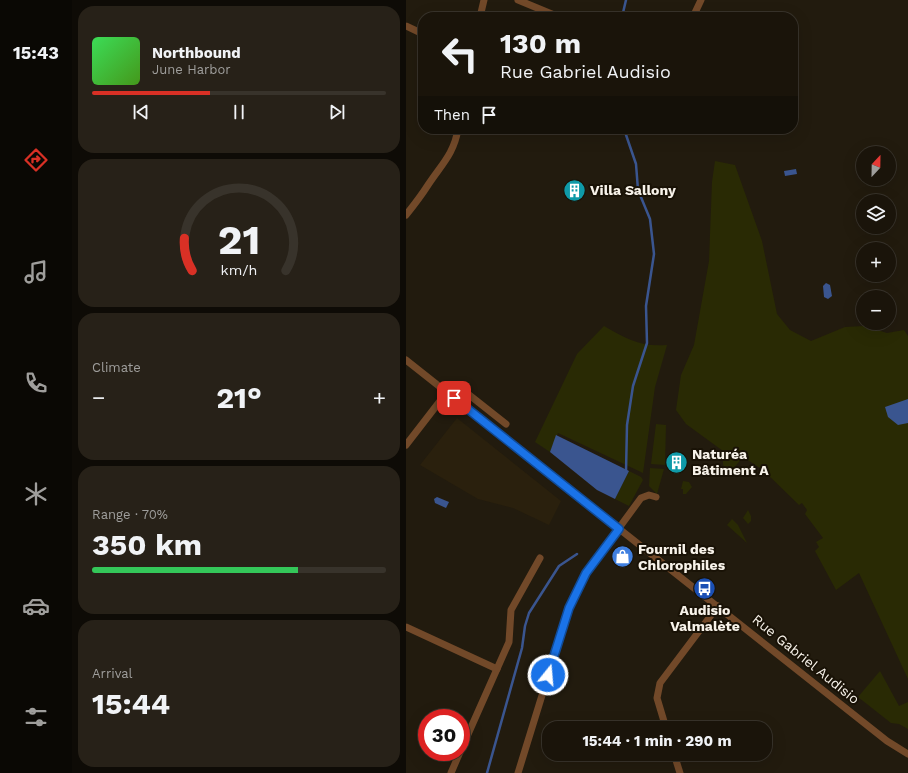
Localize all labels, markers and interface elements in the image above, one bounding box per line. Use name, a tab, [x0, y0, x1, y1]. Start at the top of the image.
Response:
text: 130 m	[500, 27, 581, 60]
icon: left	[434, 28, 486, 80]
text: 15:43	[13, 42, 59, 63]
text: Northbound	[152, 44, 241, 62]
text: Rue Gabriel Audisio	[500, 61, 671, 82]
text: June Harbor	[152, 62, 231, 77]
icon: previous	[130, 101, 152, 123]
icon: pause	[228, 101, 250, 123]
icon: next	[326, 101, 348, 123]
icon: arrive	[478, 104, 500, 126]
text: Then	[434, 106, 470, 124]
icon: directions	[22, 146, 50, 174]
north arrow	[856, 146, 896, 186]
map controls	[856, 146, 896, 330]
building icon: Villa Sallony	[562, 177, 588, 203]
place label: Villa Sallony	[590, 182, 676, 198]
button: layers	[856, 194, 896, 234]
text: 21	[218, 215, 260, 264]
button: +	[856, 242, 896, 282]
icon: music	[22, 258, 50, 286]
text: km/h	[221, 262, 257, 278]
button: −	[856, 290, 896, 330]
text: Climate	[92, 360, 141, 375]
icon: phone	[22, 369, 50, 397]
text: 21°	[216, 380, 262, 415]
pin	[437, 381, 471, 415]
text: −	[92, 385, 105, 410]
text: +	[373, 385, 386, 410]
icon: arrive	[443, 387, 465, 409]
place label: Naturéa Bâtiment A	[692, 446, 769, 478]
building icon: Naturéa Bâtiment A	[663, 449, 689, 475]
icon: climate	[22, 480, 50, 508]
text: Range · 70%	[92, 507, 168, 522]
text: 350 km	[92, 527, 202, 562]
place label: Fournil des Chlorophiles	[638, 541, 726, 573]
shop icon: Fournil des Chlorophiles	[610, 544, 636, 570]
bus stop icon: Audisio Valmalète	[692, 575, 718, 601]
icon: car	[22, 592, 50, 620]
place label: Audisio Valmalète	[670, 602, 740, 634]
street label: Rue Gabriel Audisio	[749, 611, 863, 707]
position arrow	[527, 654, 569, 696]
text: Arrival	[92, 666, 133, 681]
text: 15:44	[92, 686, 170, 721]
icon: filters	[22, 703, 50, 731]
speed limit sign: 30	[418, 709, 470, 761]
text: 15:44 · 1 min · 290 m	[582, 732, 732, 750]

